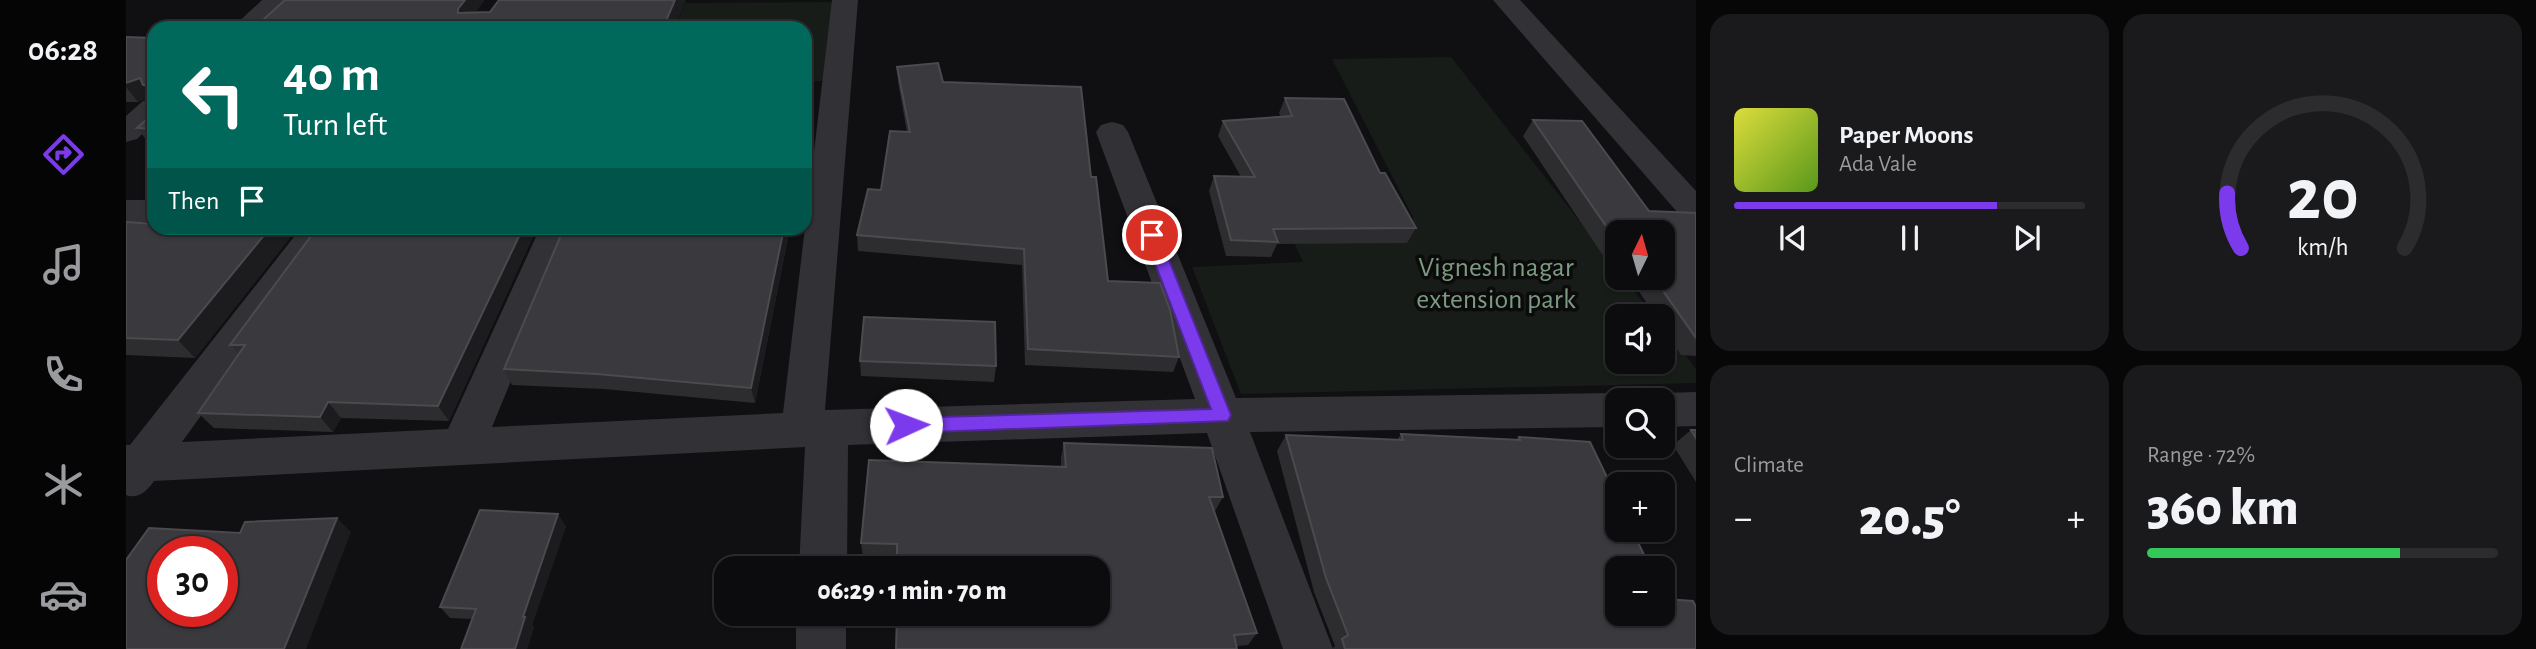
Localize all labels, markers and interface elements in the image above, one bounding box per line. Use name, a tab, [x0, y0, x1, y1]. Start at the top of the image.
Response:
text: 06:28	[28, 34, 98, 66]
icon: left	[168, 49, 259, 140]
text: 40 m	[283, 51, 380, 100]
text: Turn left	[283, 109, 387, 141]
text: Paper Moons	[1839, 122, 1974, 148]
icon: directions	[39, 130, 88, 179]
text: Ada Vale	[1839, 153, 1917, 176]
text: 20	[2286, 161, 2359, 234]
icon: arrive	[233, 182, 271, 220]
text: Then	[168, 188, 219, 214]
pin	[1122, 205, 1182, 265]
icon: arrive	[1133, 216, 1171, 254]
icon: previous	[1774, 219, 1812, 257]
icon: pause	[1891, 219, 1929, 257]
icon: next	[2008, 219, 2046, 257]
north arrow	[1605, 220, 1675, 290]
map controls	[1605, 220, 1675, 626]
text: km/h	[2297, 235, 2348, 260]
icon: music	[39, 240, 88, 289]
park label: Vignesh nagar extension park	[1416, 254, 1576, 314]
button: sound	[1605, 304, 1675, 374]
icon: phone	[39, 350, 88, 399]
position arrow	[869, 388, 943, 462]
button: search	[1605, 388, 1675, 458]
text: Range · 72%	[2147, 444, 2255, 467]
text: Climate	[1734, 454, 1804, 477]
icon: climate	[39, 460, 88, 509]
button: +	[1605, 472, 1675, 542]
text: 360 km	[2147, 482, 2299, 534]
text: 20.5°	[1859, 492, 1960, 544]
text: −	[1734, 500, 1752, 538]
text: +	[2067, 500, 2085, 538]
speed limit sign: 30	[147, 536, 238, 627]
button: −	[1605, 556, 1675, 626]
icon: car	[39, 570, 88, 619]
text: 06:29 · 1 min · 70 m	[817, 578, 1007, 604]

